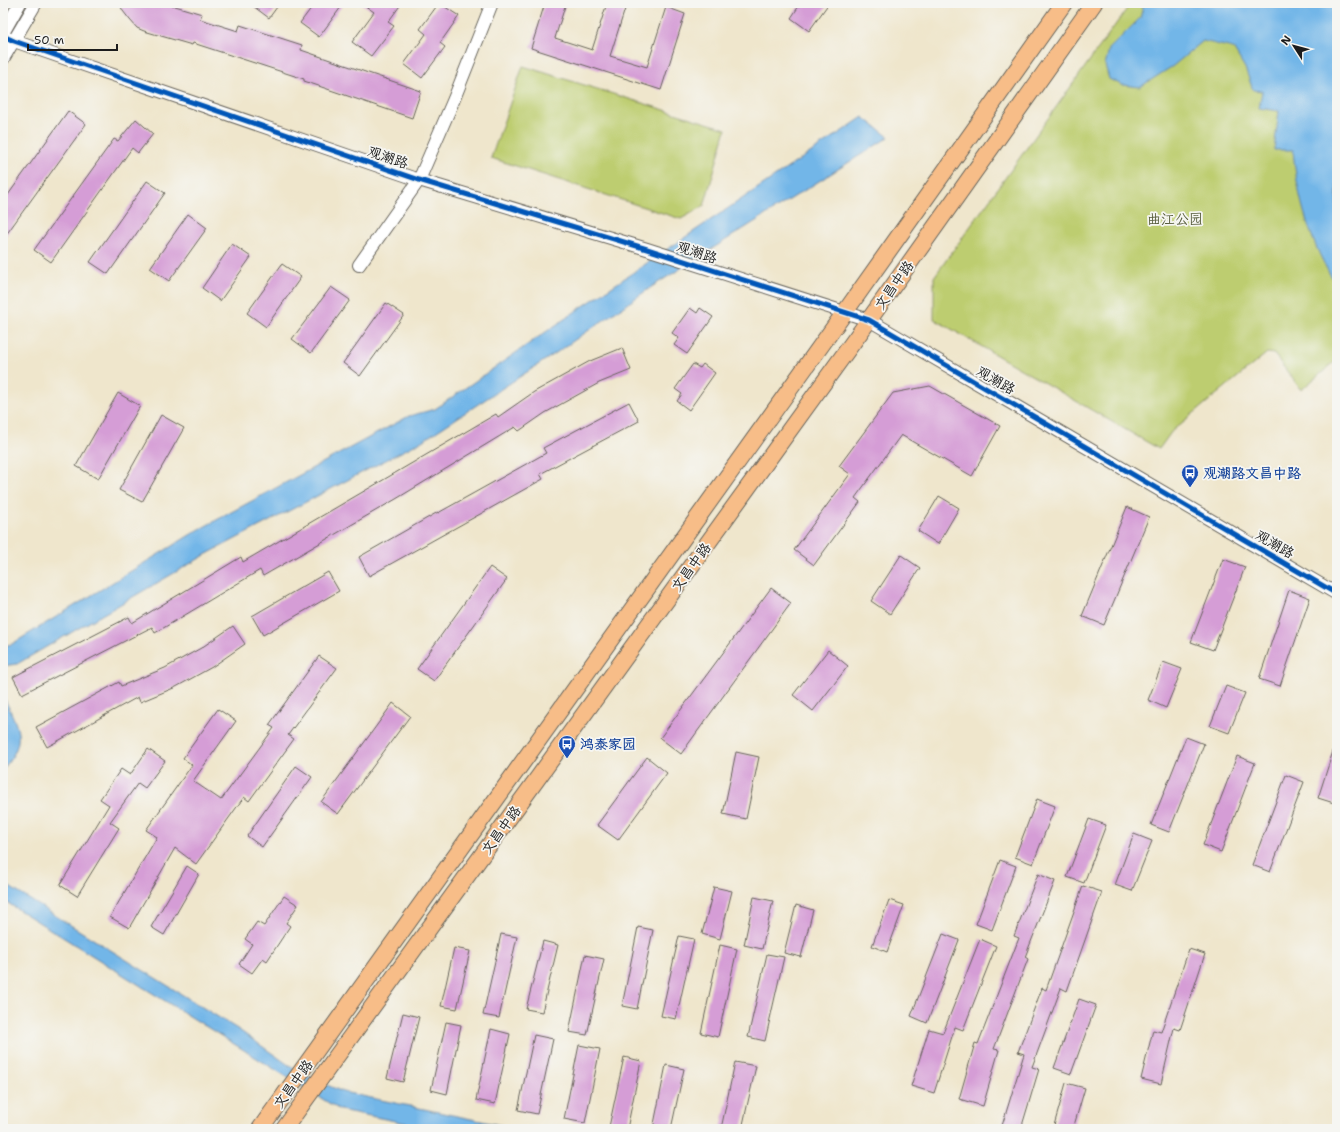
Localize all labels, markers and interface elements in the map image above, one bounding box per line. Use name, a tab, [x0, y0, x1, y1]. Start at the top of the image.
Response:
scale bar	[28, 26, 117, 52]
north arrow	[1274, 26, 1314, 66]
text: 50 m	[34, 32, 64, 48]
text: N	[1278, 32, 1295, 48]
street label: 观潮路	[365, 142, 411, 172]
park label: 曲江公园	[1147, 210, 1203, 228]
street label: 观潮路	[674, 237, 720, 267]
street label: 文昌中路	[871, 257, 917, 313]
street label: 观潮路	[973, 362, 1019, 398]
bus stop icon: 观潮路文昌中路	[1180, 463, 1200, 488]
place label: 观潮路文昌中路	[1203, 464, 1301, 482]
street label: 观潮路	[1252, 526, 1298, 562]
street label: 文昌中路	[667, 539, 715, 595]
bus stop icon: 鸿泰家园	[557, 734, 577, 759]
place label: 鸿泰家园	[580, 735, 636, 753]
street label: 文昌中路	[477, 802, 525, 858]
street label: 文昌中路	[269, 1056, 317, 1112]

